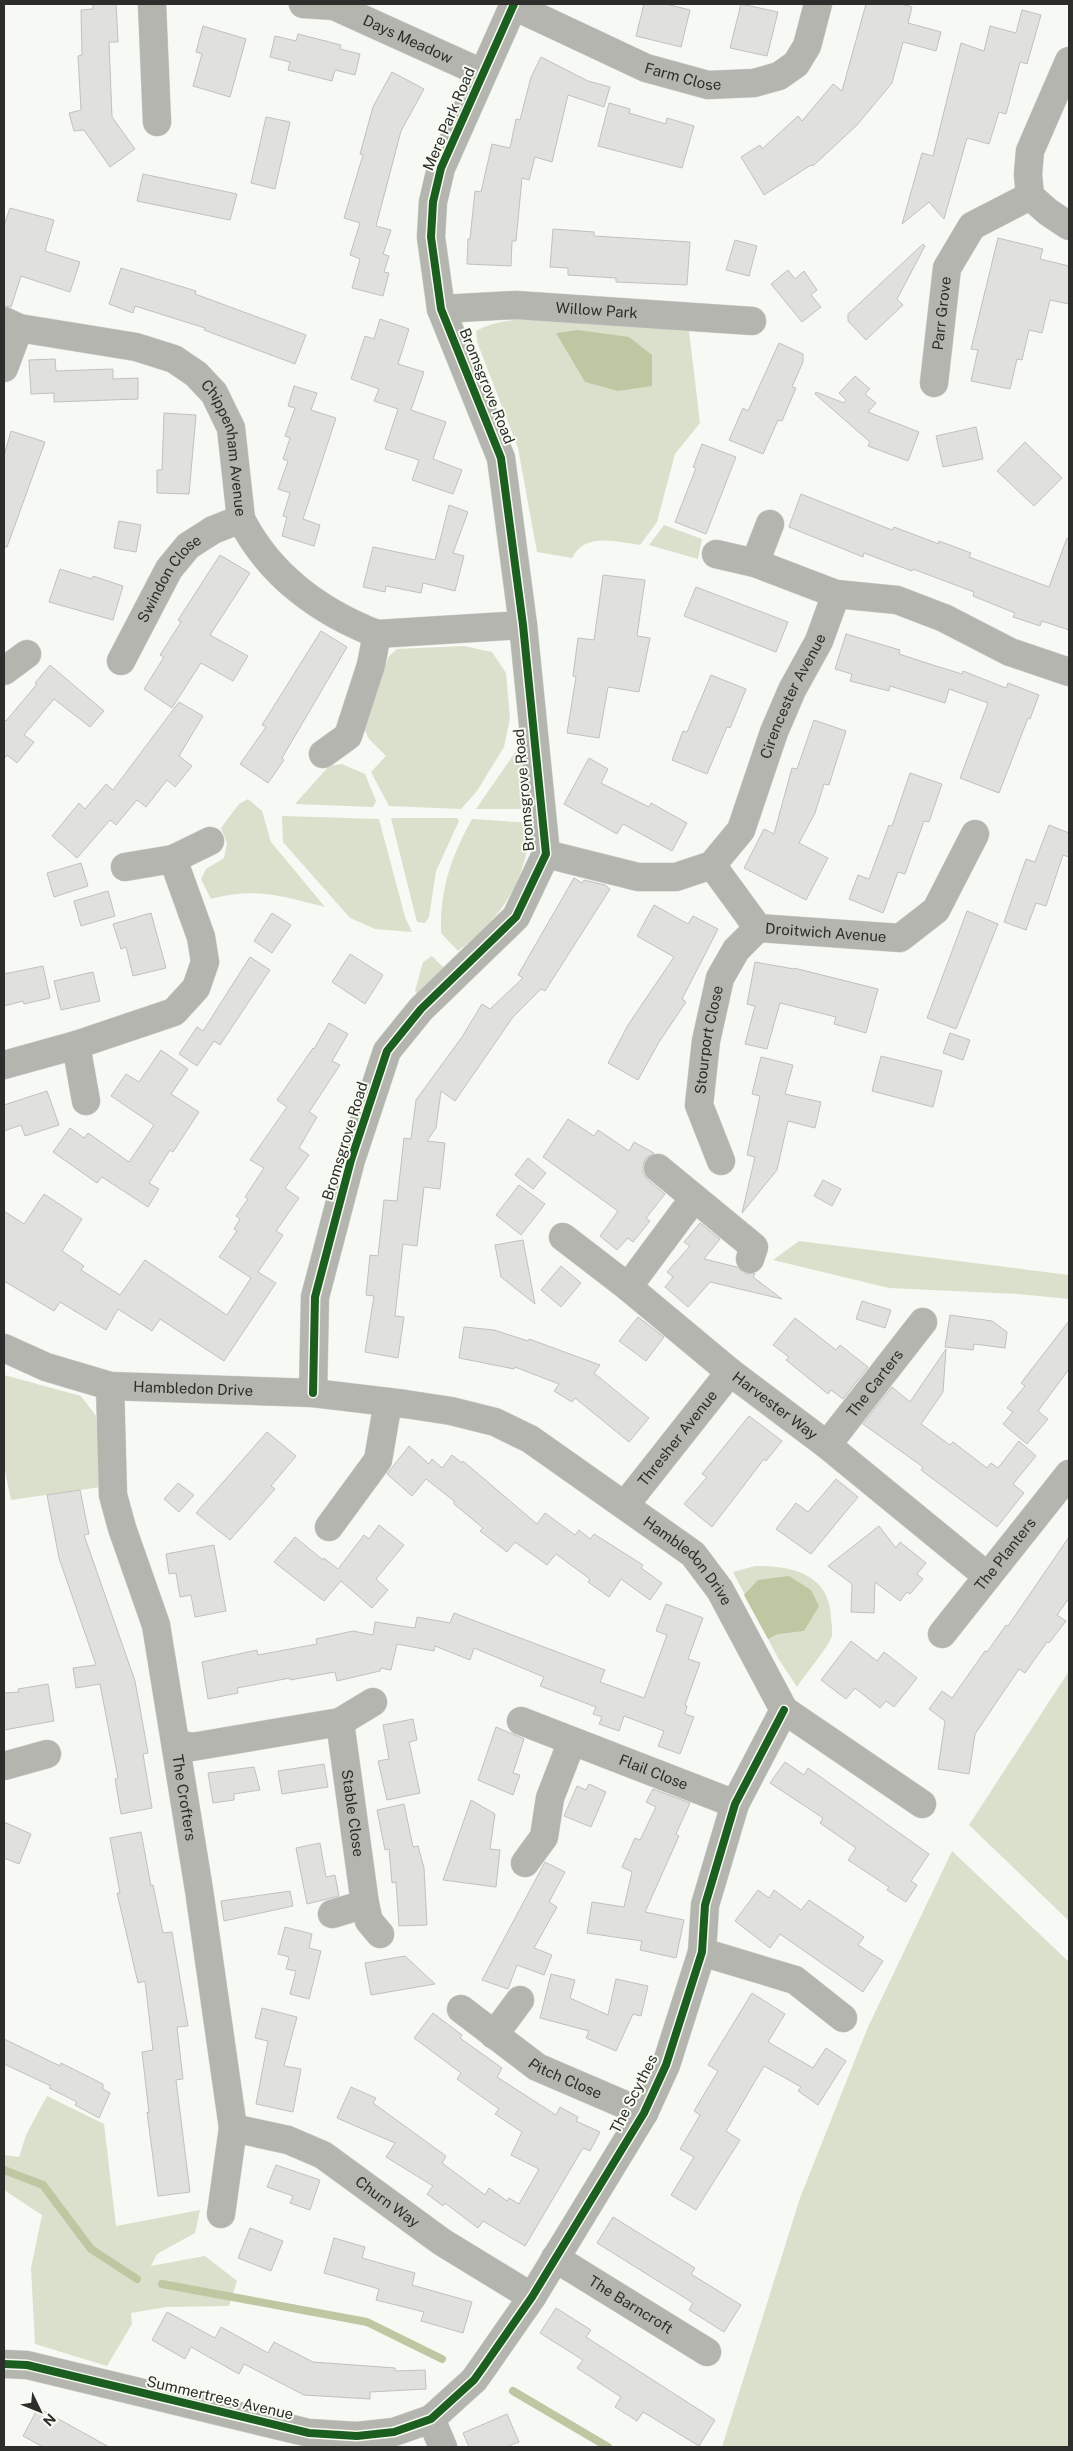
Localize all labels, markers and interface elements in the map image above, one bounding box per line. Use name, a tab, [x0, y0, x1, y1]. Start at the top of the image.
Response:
street label: Days Meadow	[360, 11, 456, 67]
street label: Farm Close	[643, 59, 722, 93]
street label: Mere Park Road	[419, 65, 478, 173]
street label: Parr Grove	[929, 276, 954, 351]
street label: Willow Park	[555, 299, 638, 321]
street label: Bromsgrove Road	[457, 326, 518, 446]
street label: Chippenham Avenue	[198, 376, 250, 517]
street label: Swindon Close	[134, 531, 204, 625]
street label: Cirencester Avenue	[757, 632, 829, 761]
street label: Bromsgrove Road	[510, 728, 537, 852]
street label: Droitwich Avenue	[765, 920, 887, 945]
street label: Stourport Close	[691, 984, 726, 1095]
street label: Bromsgrove Road	[318, 1079, 371, 1202]
street label: The Carters	[843, 1346, 906, 1421]
street label: Harvester Way	[729, 1368, 821, 1443]
street label: Hambledon Drive	[133, 1378, 253, 1399]
street label: Thresher Avenue	[634, 1387, 720, 1489]
street label: Hambledon Drive	[640, 1513, 736, 1608]
street label: The Planters	[971, 1514, 1039, 1593]
street label: Flail Close	[617, 1751, 691, 1793]
street label: The Crofters	[169, 1753, 200, 1842]
street label: Stable Close	[339, 1768, 367, 1858]
street label: The Scythes	[606, 2051, 661, 2136]
street label: Pitch Close	[525, 2055, 604, 2102]
street label: Churn Way	[352, 2172, 423, 2231]
street label: The Barncroft	[586, 2272, 676, 2337]
street label: Summertrees Avenue	[145, 2372, 295, 2423]
north arrow	[15, 2386, 65, 2436]
text: N	[40, 2410, 59, 2429]

